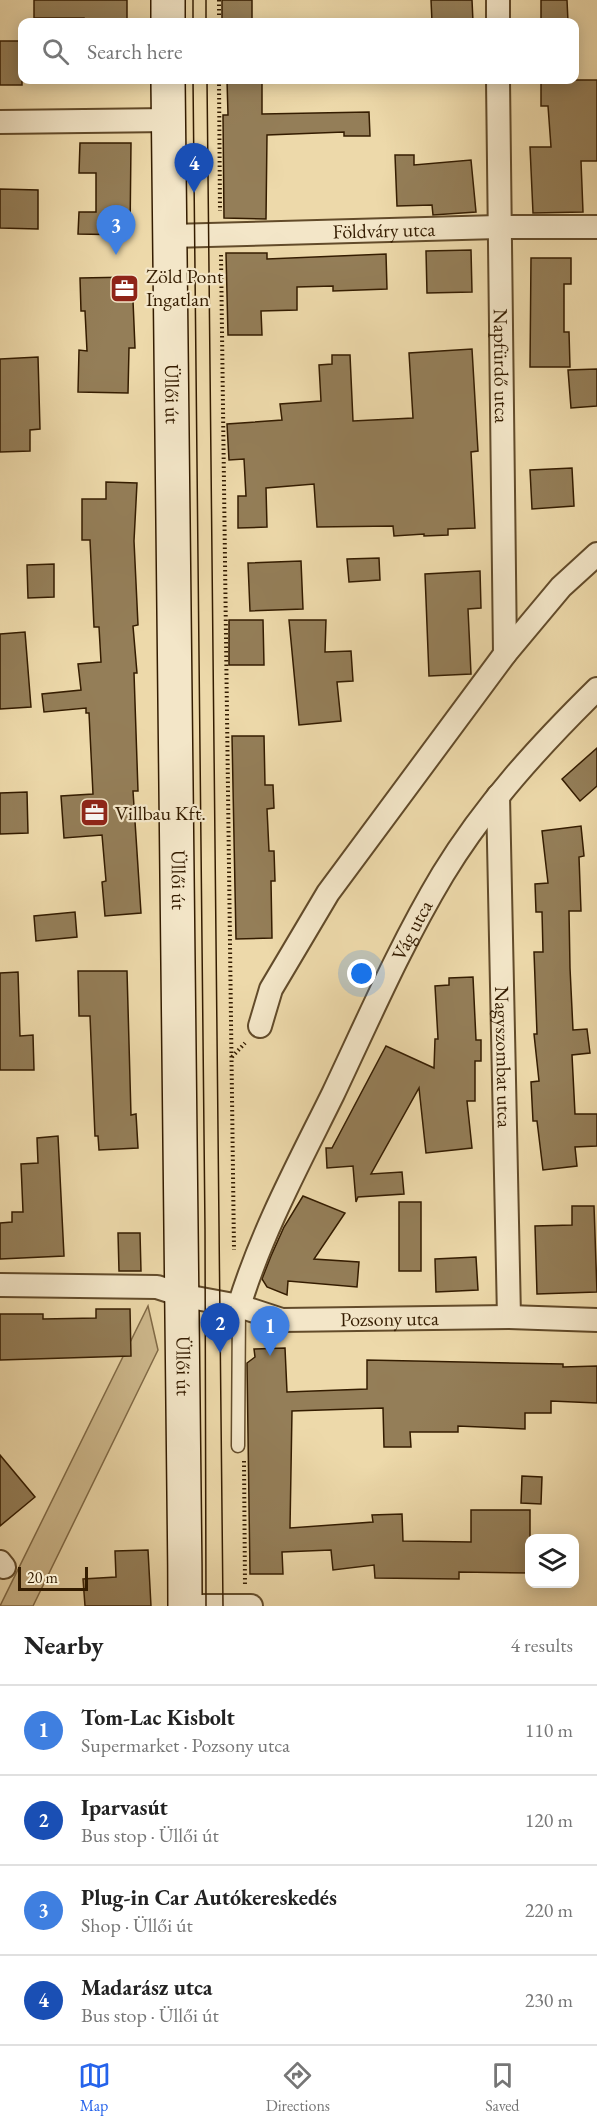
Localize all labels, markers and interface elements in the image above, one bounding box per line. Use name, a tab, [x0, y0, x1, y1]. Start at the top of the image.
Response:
search box	[18, 18, 579, 84]
icon: search	[39, 35, 72, 68]
text: Search here	[87, 37, 182, 66]
pin: 4	[174, 144, 214, 193]
pin: 3	[96, 206, 136, 255]
street label: Földváry utca	[332, 216, 436, 245]
place label: Zöld Pont Ingatlan	[146, 263, 224, 312]
office icon: Zöld Pont Ingatlan	[109, 272, 141, 304]
street label: Napfürdő utca	[488, 309, 515, 423]
street label: Üllői út	[159, 364, 186, 425]
office icon: Villbau Kft.	[78, 797, 110, 829]
place label: Villbau Kft.	[115, 800, 206, 826]
street label: Üllői út	[165, 850, 192, 911]
street label: Vág utca	[385, 895, 438, 965]
your location	[347, 959, 376, 988]
street label: Nagyszombat utca	[489, 986, 518, 1128]
pin: 2	[200, 1304, 240, 1353]
street label: Pozsony utca	[340, 1305, 439, 1332]
pin: 1	[250, 1306, 290, 1356]
street label: Üllői út	[170, 1336, 197, 1397]
map controls	[525, 1534, 579, 1588]
button: layers	[525, 1534, 579, 1588]
scale bar	[18, 1564, 88, 1592]
text: 20 m	[27, 1567, 58, 1588]
text: Nearby	[24, 1628, 104, 1662]
text: 4 results	[510, 1632, 573, 1658]
text: Tom-Lac Kisbolt	[81, 1703, 235, 1732]
text: 1	[38, 1717, 49, 1743]
text: 110 m	[525, 1717, 573, 1743]
text: Supermarket · Pozsony utca	[81, 1732, 290, 1758]
text: Iparvasút	[81, 1793, 168, 1822]
text: 2	[38, 1807, 49, 1833]
text: 120 m	[525, 1807, 573, 1833]
text: Bus stop · Üllői út	[81, 1822, 219, 1848]
text: Plug-in Car Autókereskedés	[81, 1883, 337, 1912]
text: 3	[38, 1897, 49, 1923]
text: 220 m	[525, 1897, 573, 1923]
text: Shop · Üllői út	[81, 1912, 193, 1938]
text: Madarász utca	[81, 1973, 212, 2002]
text: 4	[38, 1987, 49, 2013]
text: 230 m	[525, 1987, 573, 2013]
text: Bus stop · Üllői út	[81, 2002, 219, 2028]
tab: Map	[78, 2059, 111, 2116]
tab: Directions	[266, 2059, 330, 2116]
tab: Saved	[485, 2059, 519, 2116]

